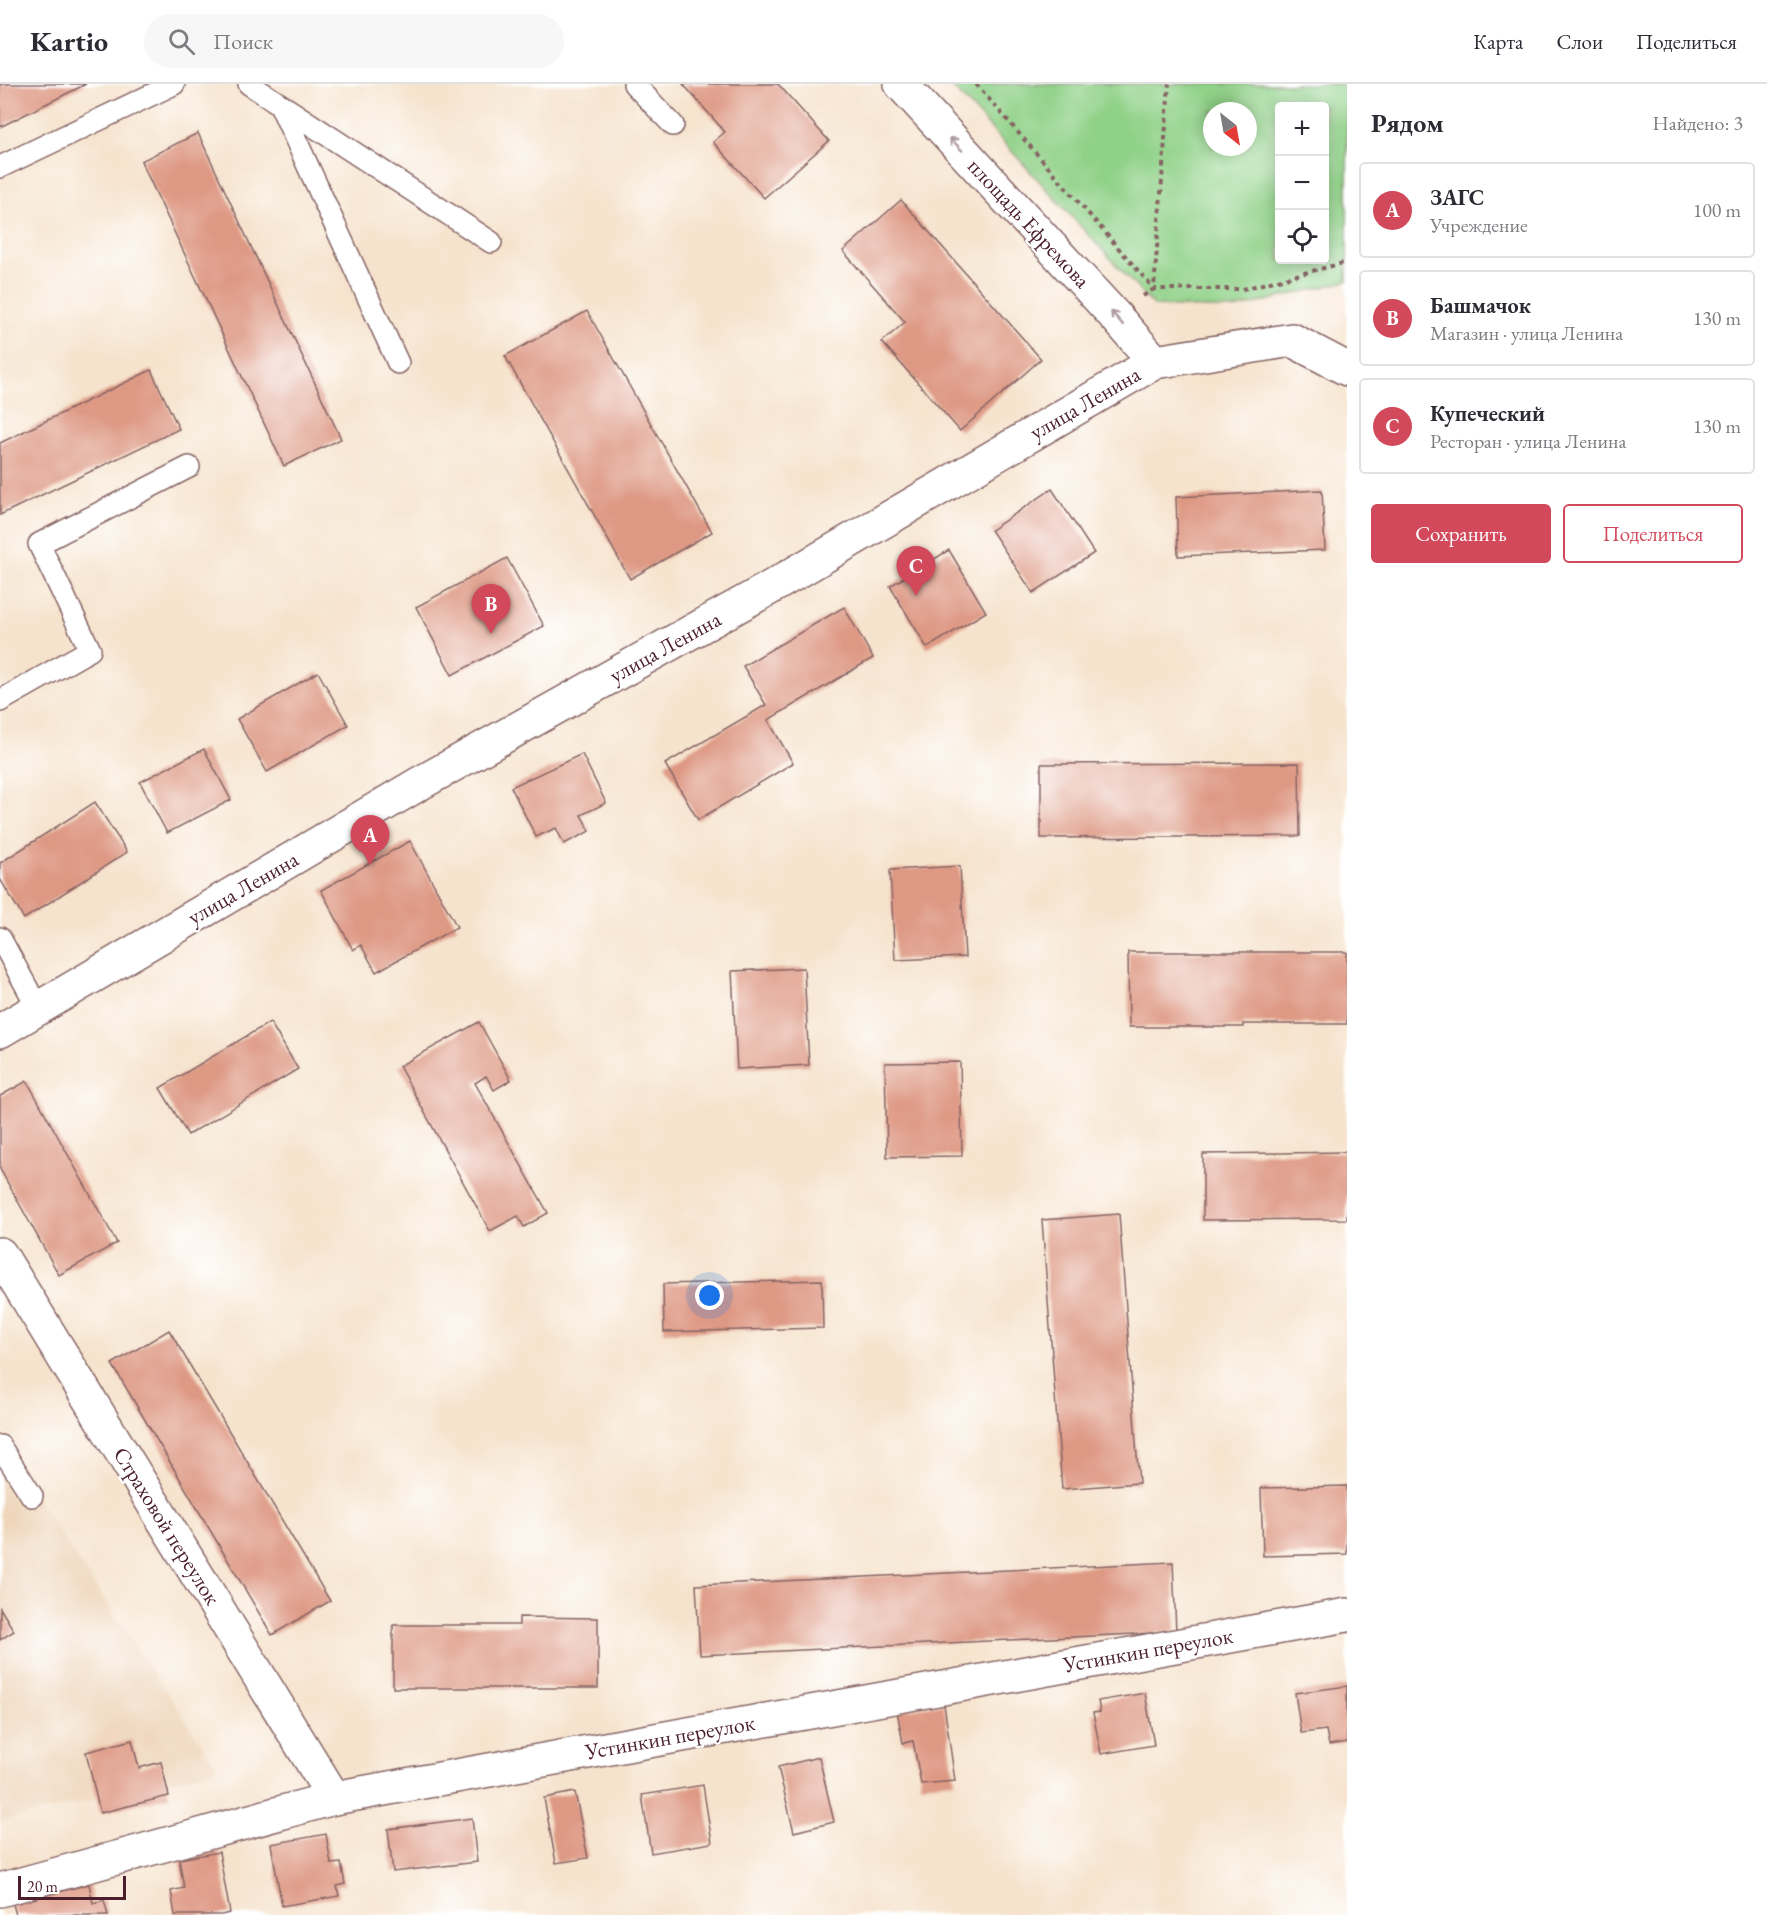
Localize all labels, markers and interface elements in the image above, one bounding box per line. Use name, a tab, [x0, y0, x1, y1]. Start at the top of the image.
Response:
search box	[144, 14, 564, 68]
text: Kartio	[30, 23, 108, 59]
icon: search	[165, 25, 198, 58]
text: Поиск	[213, 27, 273, 56]
text: Карта	[1473, 28, 1523, 55]
text: Слои	[1556, 28, 1603, 55]
text: Поделиться	[1636, 28, 1737, 55]
north arrow	[1203, 102, 1257, 156]
map controls	[1275, 102, 1329, 264]
button: +	[1275, 102, 1329, 156]
text: Рядом	[1371, 106, 1444, 140]
text: Найдено: 3	[1652, 110, 1743, 136]
one-way arrow	[950, 137, 964, 152]
street label: площадь Ефремова	[961, 152, 1097, 294]
button: −	[1275, 156, 1329, 210]
text: ЗАГС	[1430, 183, 1484, 212]
text: A	[1385, 197, 1400, 223]
text: 100 m	[1693, 197, 1741, 223]
button: locate	[1275, 210, 1329, 264]
text: Учреждение	[1430, 212, 1528, 238]
text: Башмачок	[1430, 291, 1531, 320]
text: B	[1386, 305, 1399, 331]
text: 130 m	[1693, 305, 1741, 331]
one-way arrow	[1110, 311, 1124, 326]
text: Магазин · улица Ленина	[1430, 320, 1623, 346]
street label: улица Ленина	[1024, 360, 1146, 446]
text: Купеческий	[1430, 399, 1545, 428]
text: C	[1385, 413, 1400, 439]
text: 130 m	[1693, 413, 1741, 439]
text: Ресторан · улица Ленина	[1430, 428, 1626, 454]
button: Сохранить	[1371, 504, 1551, 563]
button: Поделиться	[1563, 504, 1743, 563]
pin: C	[896, 546, 936, 596]
pin: B	[472, 584, 510, 634]
street label: улица Ленина	[604, 604, 726, 690]
pin: A	[350, 816, 389, 865]
street label: улица Ленина	[182, 845, 304, 931]
your location	[695, 1281, 724, 1310]
street label: Страховой переулок	[107, 1442, 228, 1611]
street label: Устинкин переулок	[1060, 1621, 1235, 1679]
street label: Устинкин переулок	[582, 1708, 757, 1766]
scale bar	[18, 1873, 126, 1900]
text: 20 m	[27, 1876, 58, 1897]

